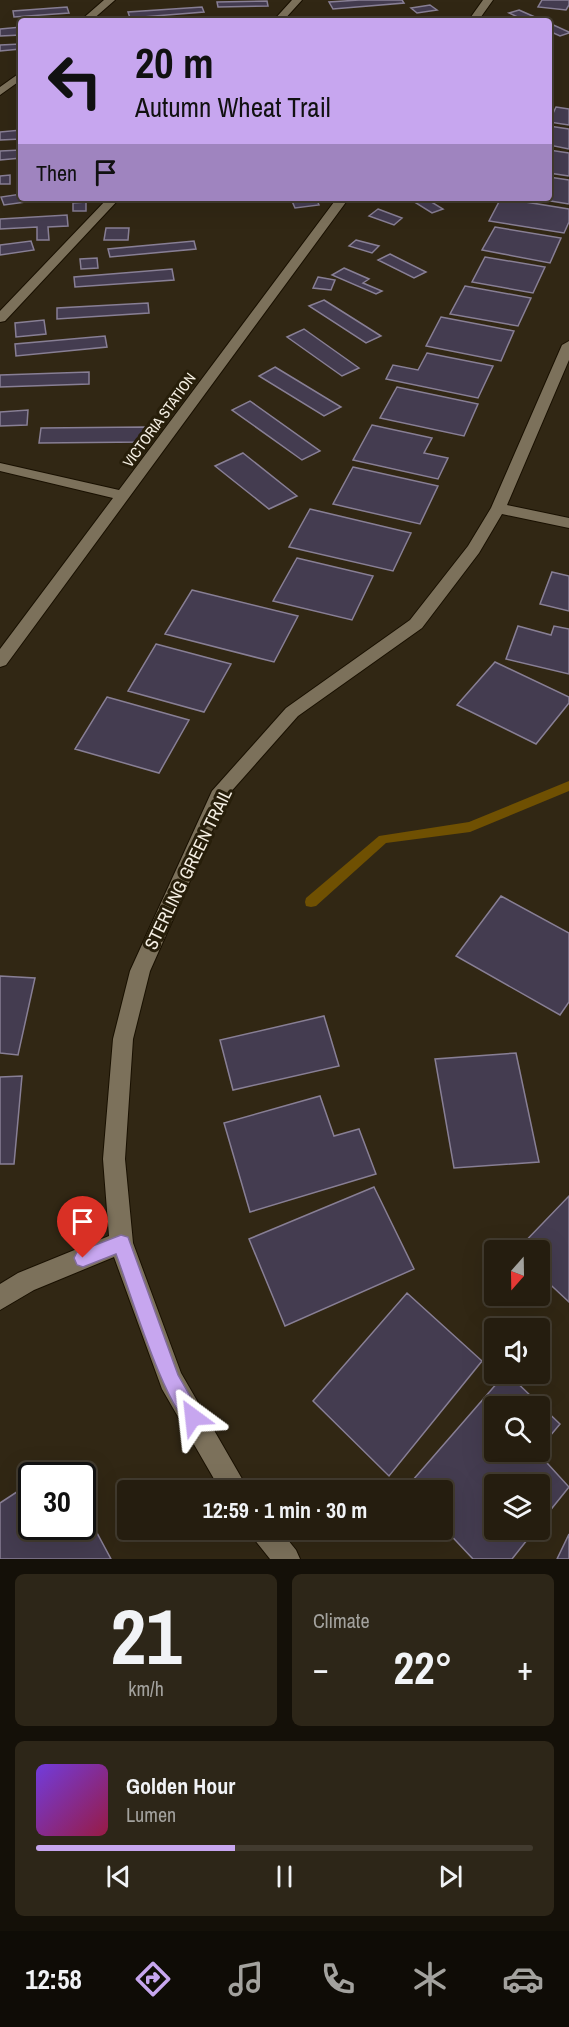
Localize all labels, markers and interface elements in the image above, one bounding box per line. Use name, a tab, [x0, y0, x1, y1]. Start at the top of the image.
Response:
text: 20 m	[135, 35, 214, 91]
icon: left	[36, 42, 114, 120]
text: Autumn Wheat Trail	[135, 89, 331, 125]
icon: arrive	[89, 156, 122, 189]
text: Then	[36, 158, 77, 188]
street label: VICTORIA STATION	[118, 368, 200, 472]
street label: STERLING GREEN TRAIL	[138, 784, 238, 954]
pin	[57, 1196, 108, 1258]
icon: arrive	[66, 1205, 99, 1238]
north arrow	[484, 1240, 550, 1306]
map controls	[484, 1240, 550, 1540]
button: sound	[484, 1318, 550, 1384]
position arrow	[161, 1385, 225, 1449]
button: search	[484, 1396, 550, 1462]
speed limit sign: 30	[18, 1462, 96, 1540]
button: layers	[484, 1474, 550, 1540]
text: 12:59 · 1 min · 30 m	[203, 1495, 367, 1525]
text: 21	[110, 1583, 182, 1688]
text: Climate	[313, 1607, 370, 1634]
text: 22°	[393, 1637, 453, 1698]
text: −	[313, 1646, 329, 1690]
text: +	[517, 1646, 533, 1690]
text: km/h	[128, 1675, 164, 1702]
text: Golden Hour	[126, 1771, 235, 1801]
text: Lumen	[126, 1801, 176, 1828]
icon: previous	[102, 1860, 135, 1893]
icon: pause	[268, 1860, 301, 1893]
icon: next	[434, 1860, 467, 1893]
icon: directions	[132, 1958, 174, 2000]
icon: music	[225, 1958, 267, 2000]
icon: phone	[317, 1958, 359, 2000]
icon: climate	[409, 1958, 451, 2000]
icon: car	[502, 1958, 544, 2000]
text: 12:58	[25, 1961, 82, 1997]

